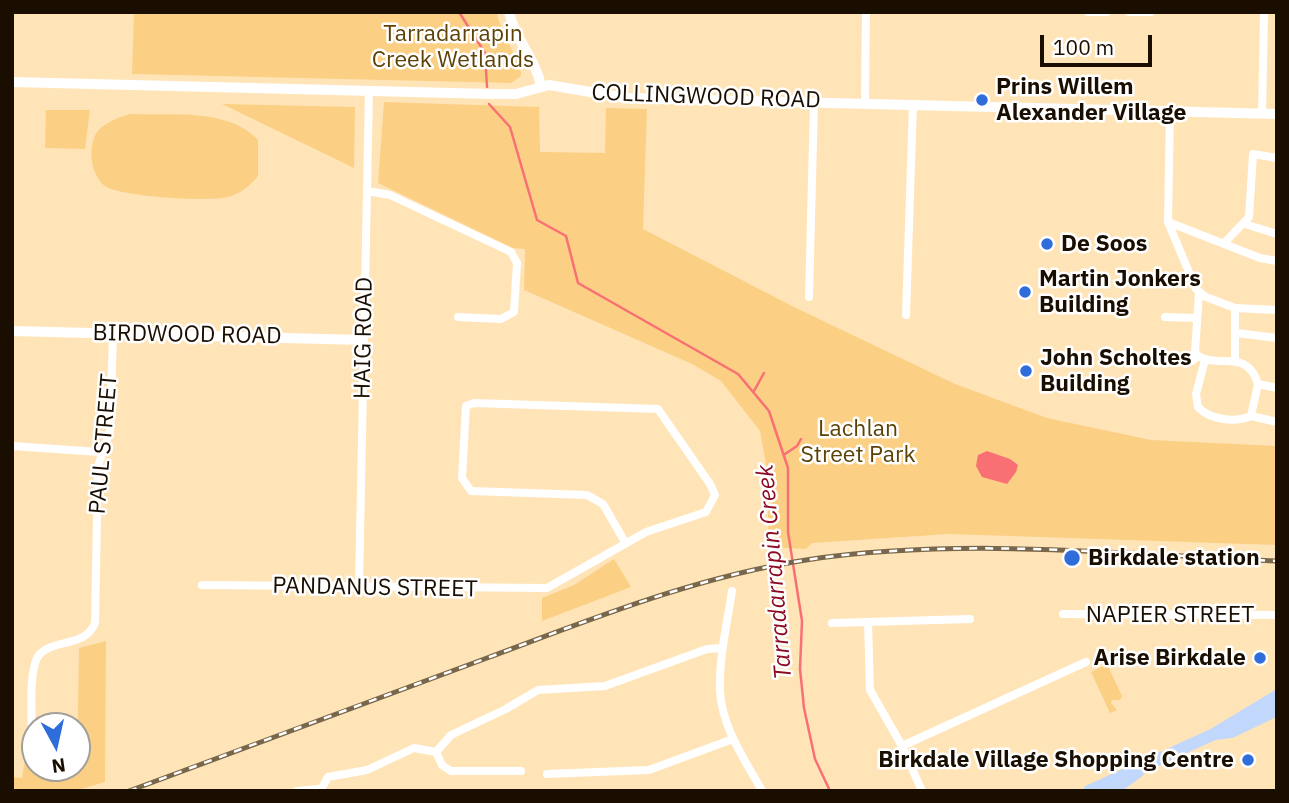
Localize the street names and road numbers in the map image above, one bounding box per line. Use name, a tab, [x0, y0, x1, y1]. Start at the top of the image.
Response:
street label: COLLINGWOOD ROAD	[591, 79, 821, 115]
street label: HAIG ROAD	[349, 277, 379, 399]
street label: BIRDWOOD ROAD	[92, 320, 282, 350]
street label: PAUL STREET	[84, 373, 124, 515]
street label: PANDANUS STREET	[272, 572, 478, 604]
street label: NAPIER STREET	[1086, 601, 1254, 629]

